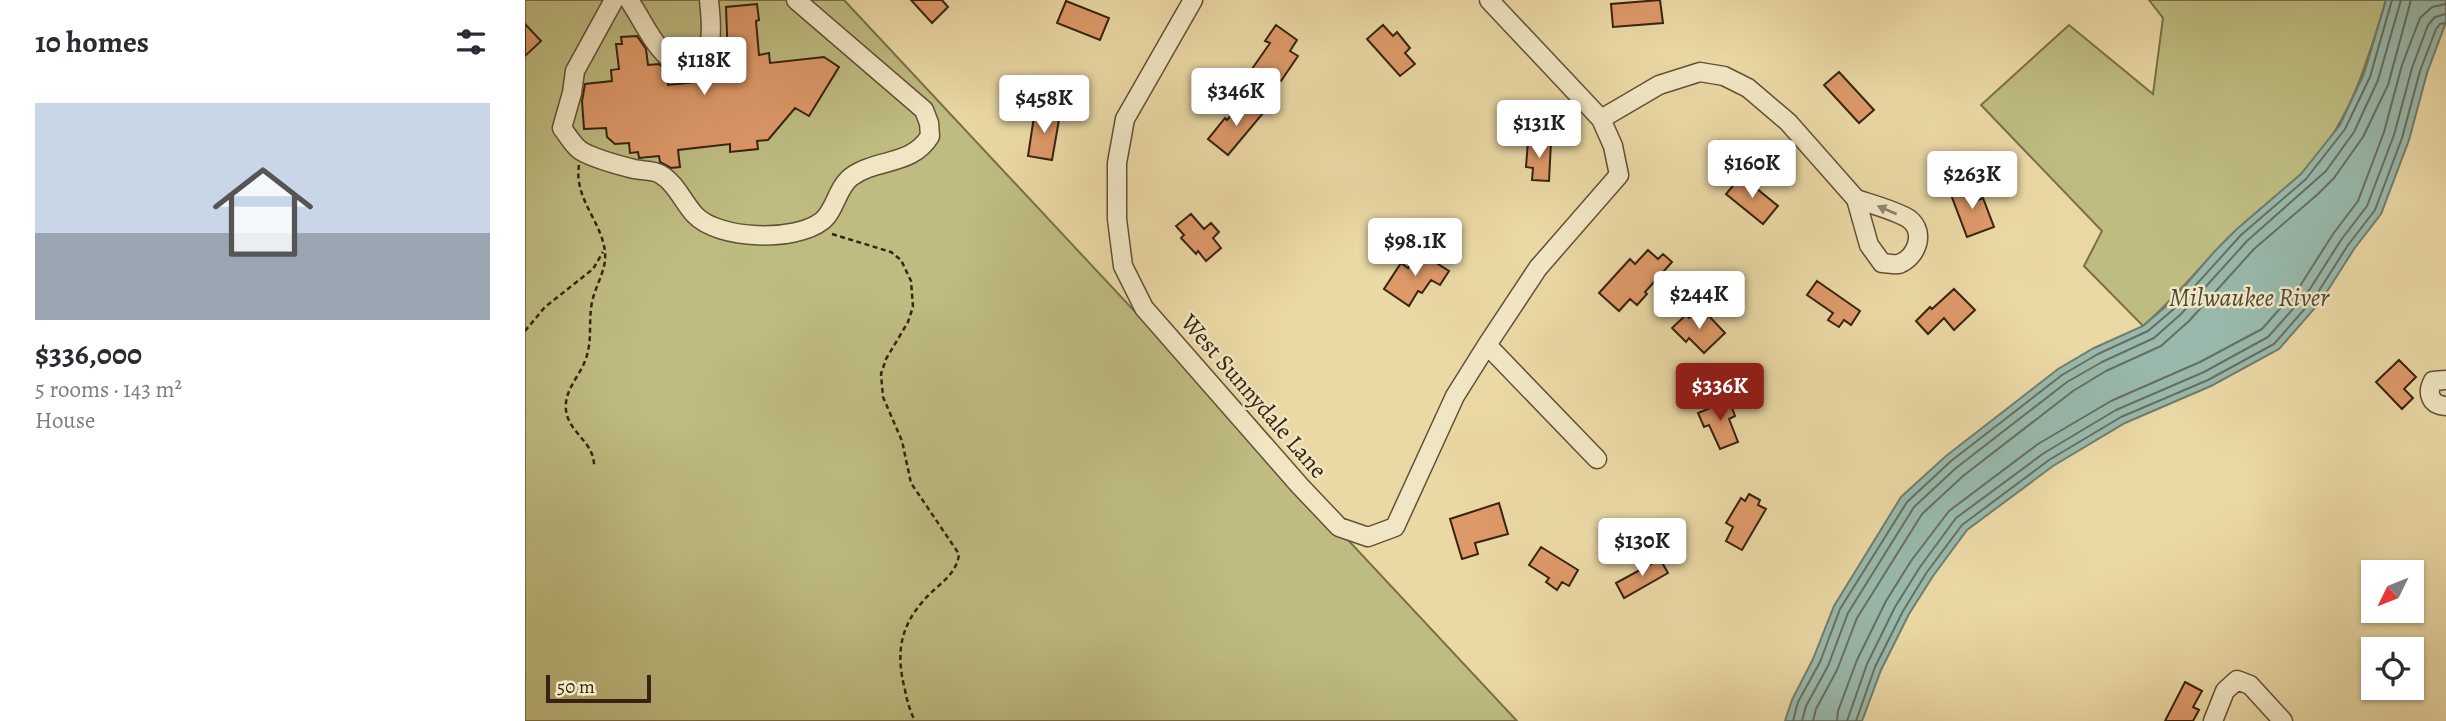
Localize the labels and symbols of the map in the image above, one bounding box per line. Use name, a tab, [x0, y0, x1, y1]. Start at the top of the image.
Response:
pin: $118K	[655, 38, 753, 97]
pin: $346K	[1187, 68, 1285, 128]
pin: $458K	[995, 76, 1093, 135]
pin: $131K	[1490, 100, 1588, 160]
pin: $160K	[1703, 140, 1801, 200]
pin: $263K	[1923, 152, 2021, 211]
one-way arrow	[1877, 205, 1898, 216]
pin: $98.1K	[1358, 218, 1472, 278]
pin: $244K	[1650, 272, 1748, 331]
water label: Milwaukee River	[2169, 280, 2330, 315]
street label: West Sunnydale Lane	[1173, 306, 1334, 485]
pin: $336K	[1671, 364, 1769, 423]
pin: $130K	[1593, 518, 1691, 578]
north arrow	[2361, 560, 2424, 623]
scale bar	[546, 672, 651, 704]

